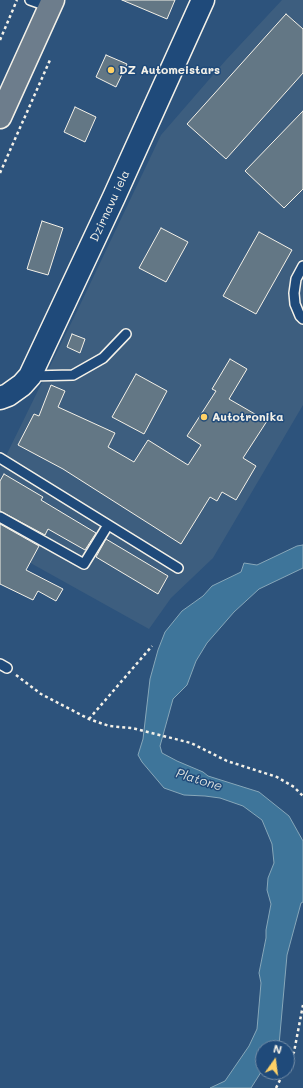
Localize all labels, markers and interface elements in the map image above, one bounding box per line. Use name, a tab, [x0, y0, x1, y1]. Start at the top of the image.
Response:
place label: DZ Automeistars	[119, 63, 220, 77]
marker: DZ Automeistars	[106, 65, 116, 75]
street label: Dzirnavu iela	[87, 168, 133, 244]
place label: Autotronika	[212, 410, 283, 424]
marker: Autotronika	[199, 412, 209, 422]
water label: Platone	[174, 766, 224, 794]
north arrow	[255, 1040, 295, 1080]
text: N	[272, 1041, 284, 1057]

